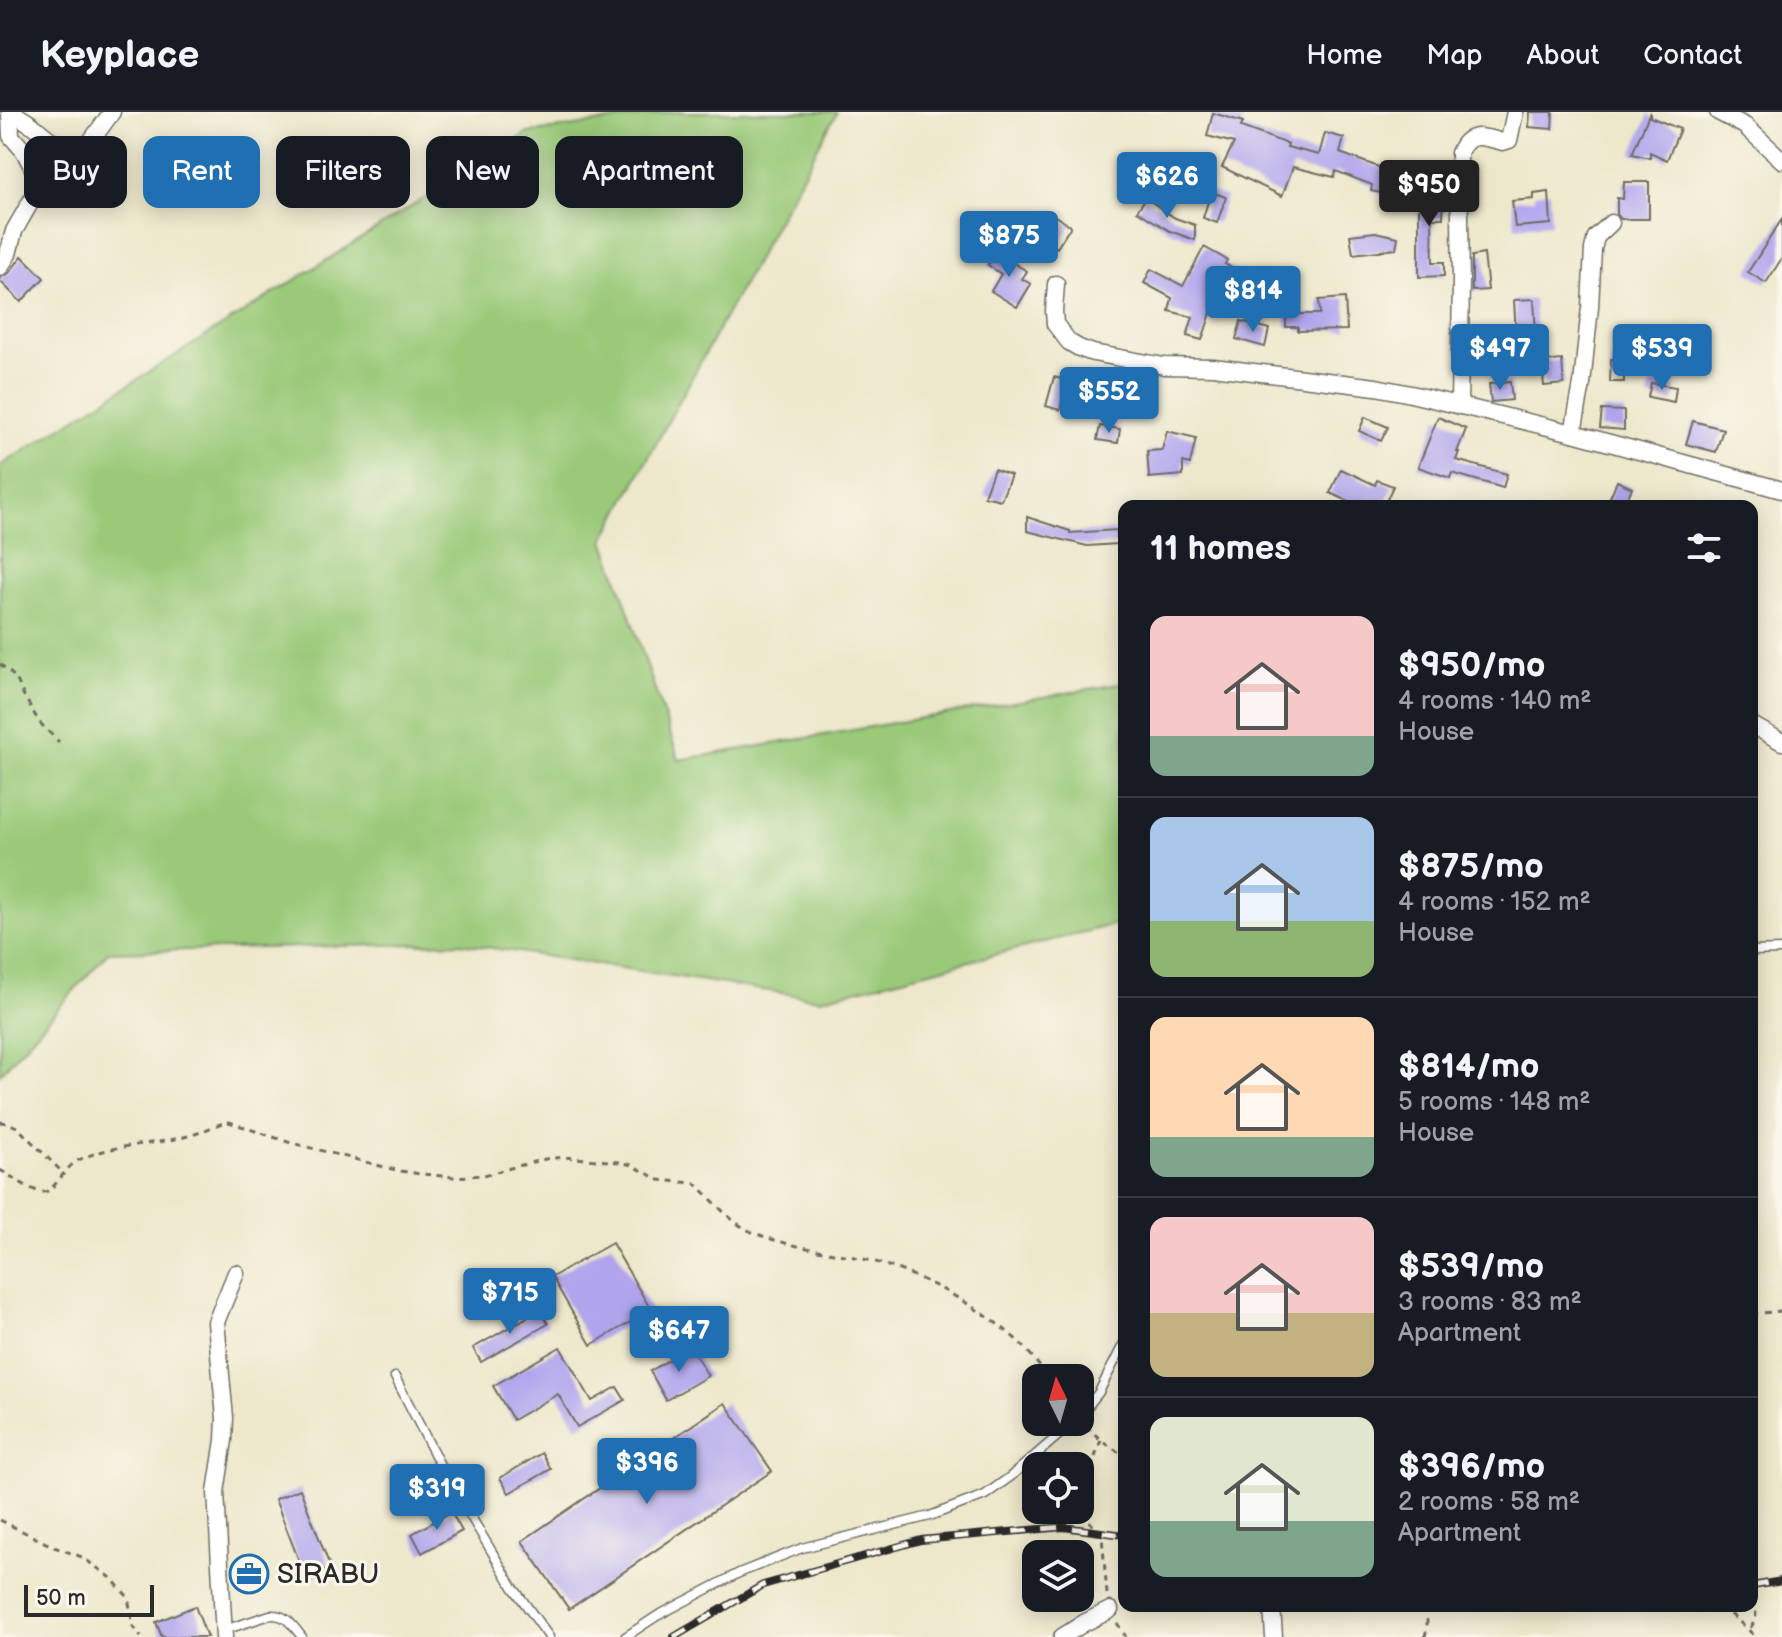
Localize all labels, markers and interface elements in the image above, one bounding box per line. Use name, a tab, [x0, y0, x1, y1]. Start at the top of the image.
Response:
text: Keyplace	[40, 33, 199, 78]
text: Home	[1306, 39, 1382, 72]
text: Map	[1426, 39, 1483, 72]
text: About	[1527, 39, 1599, 72]
text: Contact	[1643, 39, 1742, 72]
chip: Buy	[24, 136, 127, 208]
chip: Rent	[143, 136, 260, 208]
chip: Filters	[276, 136, 410, 208]
chip: New	[426, 136, 539, 208]
chip: Apartment	[555, 136, 743, 208]
pin: $626	[1120, 152, 1214, 220]
pin: $950	[1382, 160, 1476, 228]
text: $626	[1135, 162, 1199, 193]
text: $950	[1397, 170, 1461, 201]
pin: $875	[962, 211, 1056, 279]
text: $875	[978, 221, 1040, 252]
pin: $814	[1206, 266, 1300, 334]
text: $814	[1223, 276, 1283, 307]
pin: $497	[1453, 324, 1547, 392]
pin: $539	[1615, 324, 1709, 392]
text: $497	[1469, 334, 1531, 365]
text: $539	[1631, 334, 1693, 365]
pin: $552	[1062, 367, 1156, 435]
text: $552	[1078, 377, 1140, 408]
icon: filters	[1682, 526, 1726, 570]
text: 11 homes	[1150, 528, 1291, 569]
text: $950/mo	[1398, 645, 1545, 686]
icon: home	[1214, 648, 1310, 744]
text: 4 rooms · 140 m²	[1398, 686, 1592, 717]
text: House	[1398, 717, 1474, 748]
text: $875/mo	[1398, 846, 1544, 887]
icon: home	[1214, 849, 1310, 945]
text: 4 rooms · 152 m²	[1398, 887, 1591, 918]
text: House	[1398, 918, 1474, 949]
text: $814/mo	[1398, 1046, 1539, 1087]
icon: home	[1214, 1049, 1310, 1145]
text: 5 rooms · 148 m²	[1398, 1087, 1590, 1118]
text: House	[1398, 1118, 1474, 1149]
text: $539/mo	[1398, 1246, 1544, 1287]
icon: home	[1214, 1249, 1310, 1345]
pin: $715	[463, 1268, 557, 1336]
text: $715	[481, 1278, 539, 1309]
text: 3 rooms · 83 m²	[1398, 1287, 1582, 1318]
pin: $647	[632, 1306, 726, 1374]
text: $647	[648, 1316, 710, 1347]
text: Apartment	[1398, 1318, 1521, 1349]
north arrow	[1022, 1364, 1094, 1436]
map controls	[1022, 1364, 1094, 1612]
pin: $396	[600, 1438, 694, 1506]
text: $396/mo	[1398, 1446, 1545, 1487]
text: $396	[615, 1448, 679, 1479]
icon: home	[1214, 1449, 1310, 1545]
button: locate	[1022, 1452, 1094, 1524]
pin: $319	[390, 1464, 484, 1532]
text: $319	[408, 1474, 466, 1505]
text: 2 rooms · 58 m²	[1398, 1487, 1580, 1518]
text: Apartment	[1398, 1518, 1521, 1549]
button: layers	[1022, 1540, 1094, 1612]
office icon: SIRABU	[228, 1553, 270, 1595]
place label: SIRABU	[277, 1558, 379, 1591]
scale bar	[24, 1581, 154, 1617]
text: 50 m	[36, 1585, 86, 1612]

